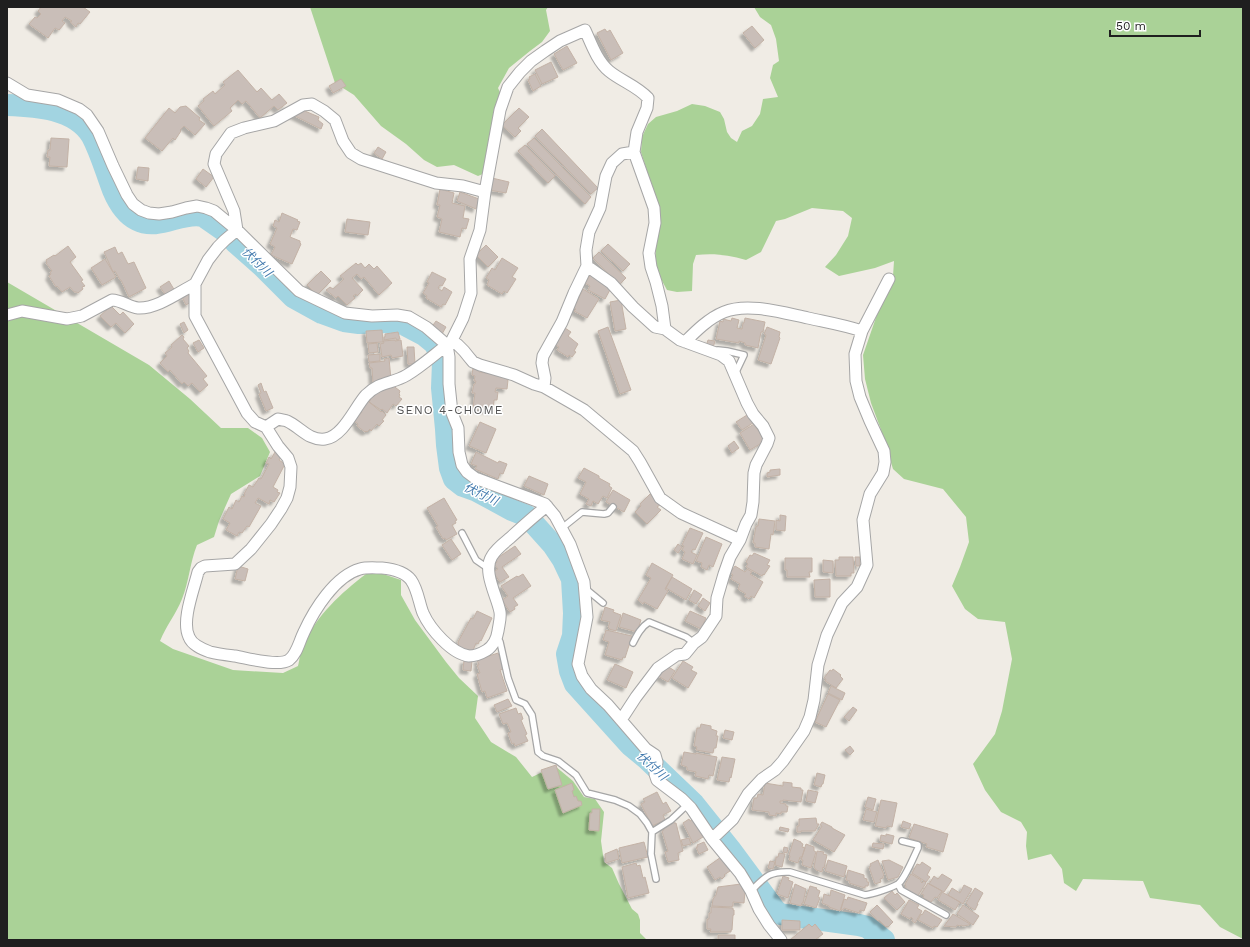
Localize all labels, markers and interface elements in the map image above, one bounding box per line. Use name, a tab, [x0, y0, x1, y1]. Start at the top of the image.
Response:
scale bar	[1110, 12, 1200, 38]
text: 50 m	[1116, 19, 1146, 33]
water label: 伏付川	[239, 244, 276, 281]
district label: SENO 4-CHOME	[397, 403, 503, 417]
water label: 伏付川	[462, 480, 502, 509]
water label: 伏付川	[634, 749, 671, 785]

